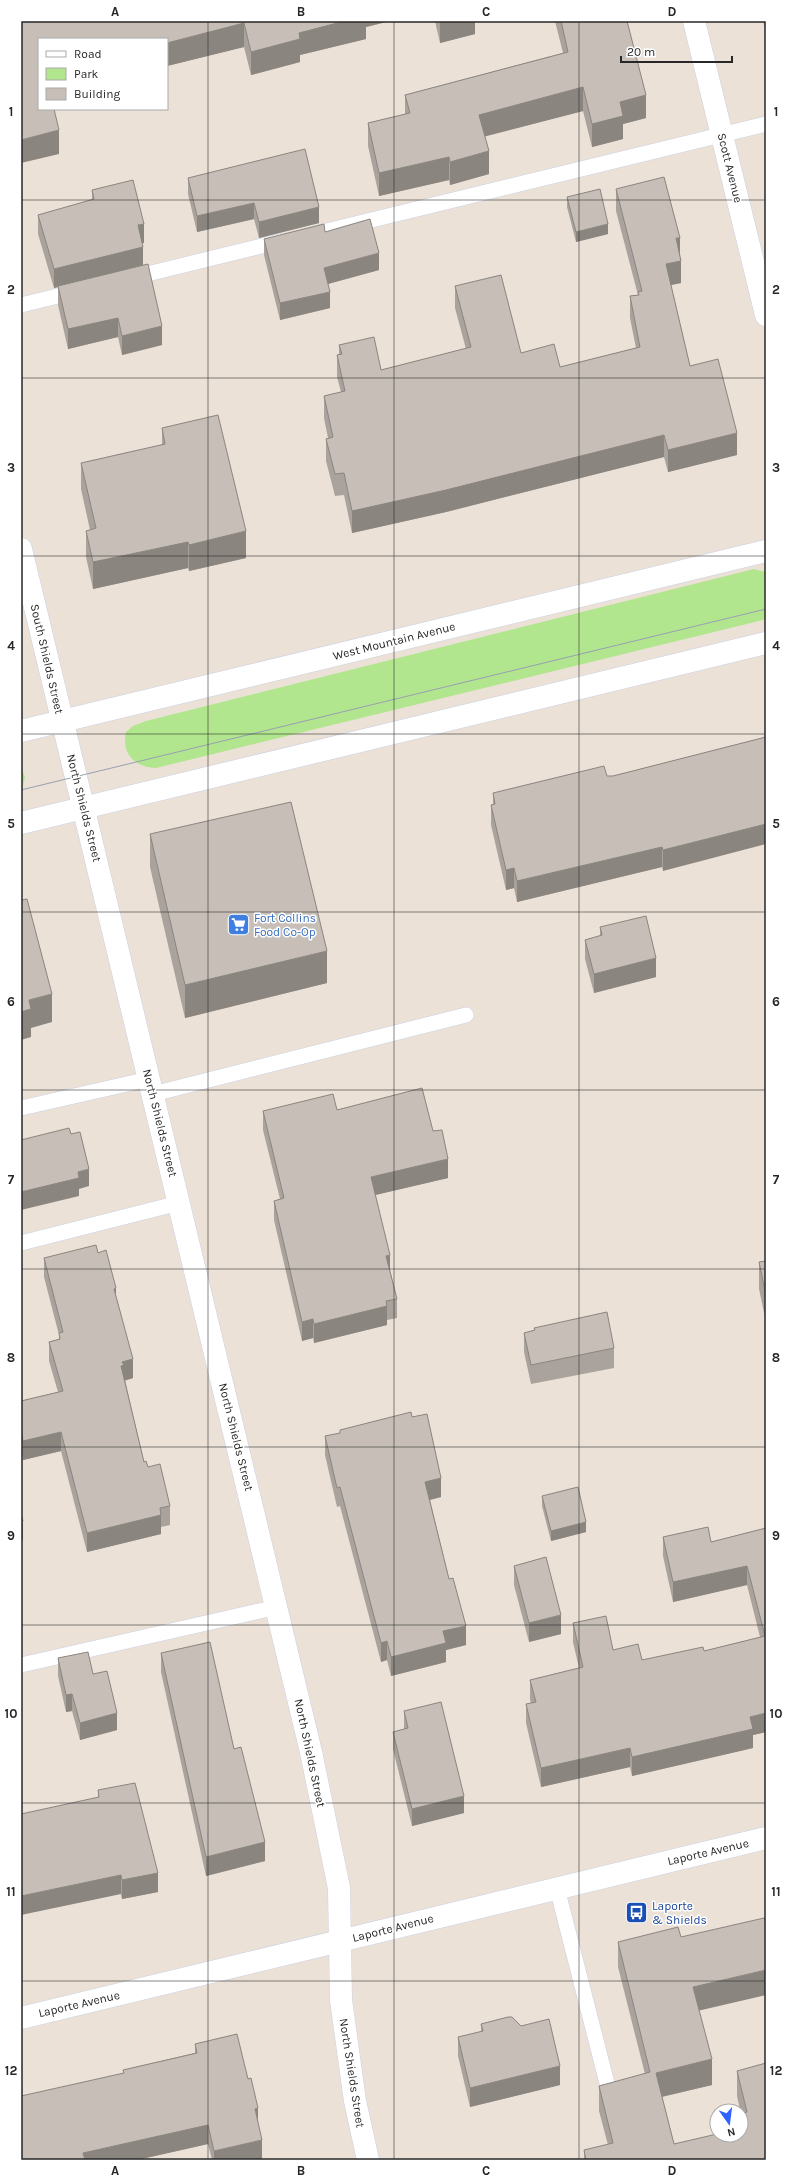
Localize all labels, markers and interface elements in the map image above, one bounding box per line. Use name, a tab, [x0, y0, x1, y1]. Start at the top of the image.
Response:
text: A	[111, 4, 119, 19]
text: B	[297, 4, 305, 19]
text: C	[482, 4, 490, 19]
text: D	[668, 4, 677, 19]
legend	[38, 38, 168, 110]
scale bar	[621, 38, 732, 64]
text: 20 m	[627, 45, 655, 59]
text: Road	[74, 47, 102, 61]
text: Park	[74, 67, 99, 81]
text: Building	[74, 87, 121, 101]
text: 1	[9, 104, 13, 119]
text: 1	[774, 104, 778, 119]
street label: Scott Avenue	[715, 132, 745, 204]
text: 2	[7, 282, 15, 297]
text: 2	[772, 282, 780, 297]
text: 3	[7, 460, 15, 475]
text: 3	[772, 460, 780, 475]
street label: South Shields Street	[28, 603, 67, 716]
street label: West Mountain Avenue	[331, 619, 457, 663]
text: 4	[7, 638, 15, 653]
text: 4	[772, 638, 780, 653]
street label: North Shields Street	[64, 753, 104, 864]
text: 5	[7, 816, 15, 831]
text: 5	[772, 816, 780, 831]
place label: Fort Collins Food Co-Op	[254, 911, 316, 939]
supermarket icon: Fort Collins Food Co-Op	[225, 912, 251, 938]
text: 6	[7, 994, 15, 1009]
text: 6	[772, 994, 780, 1009]
street label: North Shields Street	[140, 1068, 180, 1179]
text: 7	[8, 1172, 15, 1187]
text: 7	[773, 1172, 780, 1187]
text: 8	[7, 1350, 15, 1365]
text: 8	[772, 1350, 780, 1365]
street label: North Shields Street	[216, 1382, 256, 1493]
text: 9	[7, 1528, 15, 1543]
text: 9	[772, 1528, 780, 1543]
street label: North Shields Street	[292, 1697, 328, 1809]
text: 10	[5, 1706, 17, 1721]
text: 10	[770, 1706, 782, 1721]
street label: Laporte Avenue	[666, 1836, 750, 1868]
text: 11	[6, 1884, 16, 1899]
text: 11	[771, 1884, 781, 1899]
place label: Laporte & Shields	[652, 1899, 707, 1927]
bus stop icon: Laporte & Shields	[624, 1900, 650, 1926]
street label: Laporte Avenue	[351, 1911, 435, 1945]
street label: Laporte Avenue	[37, 1988, 121, 2020]
street label: North Shields Street	[336, 2017, 368, 2129]
text: 12	[5, 2063, 17, 2078]
text: 12	[770, 2063, 782, 2078]
north arrow	[709, 2103, 749, 2143]
text: N	[726, 2125, 737, 2139]
text: A	[111, 2163, 119, 2178]
text: B	[297, 2163, 305, 2178]
text: C	[482, 2163, 490, 2178]
text: D	[668, 2163, 677, 2178]

